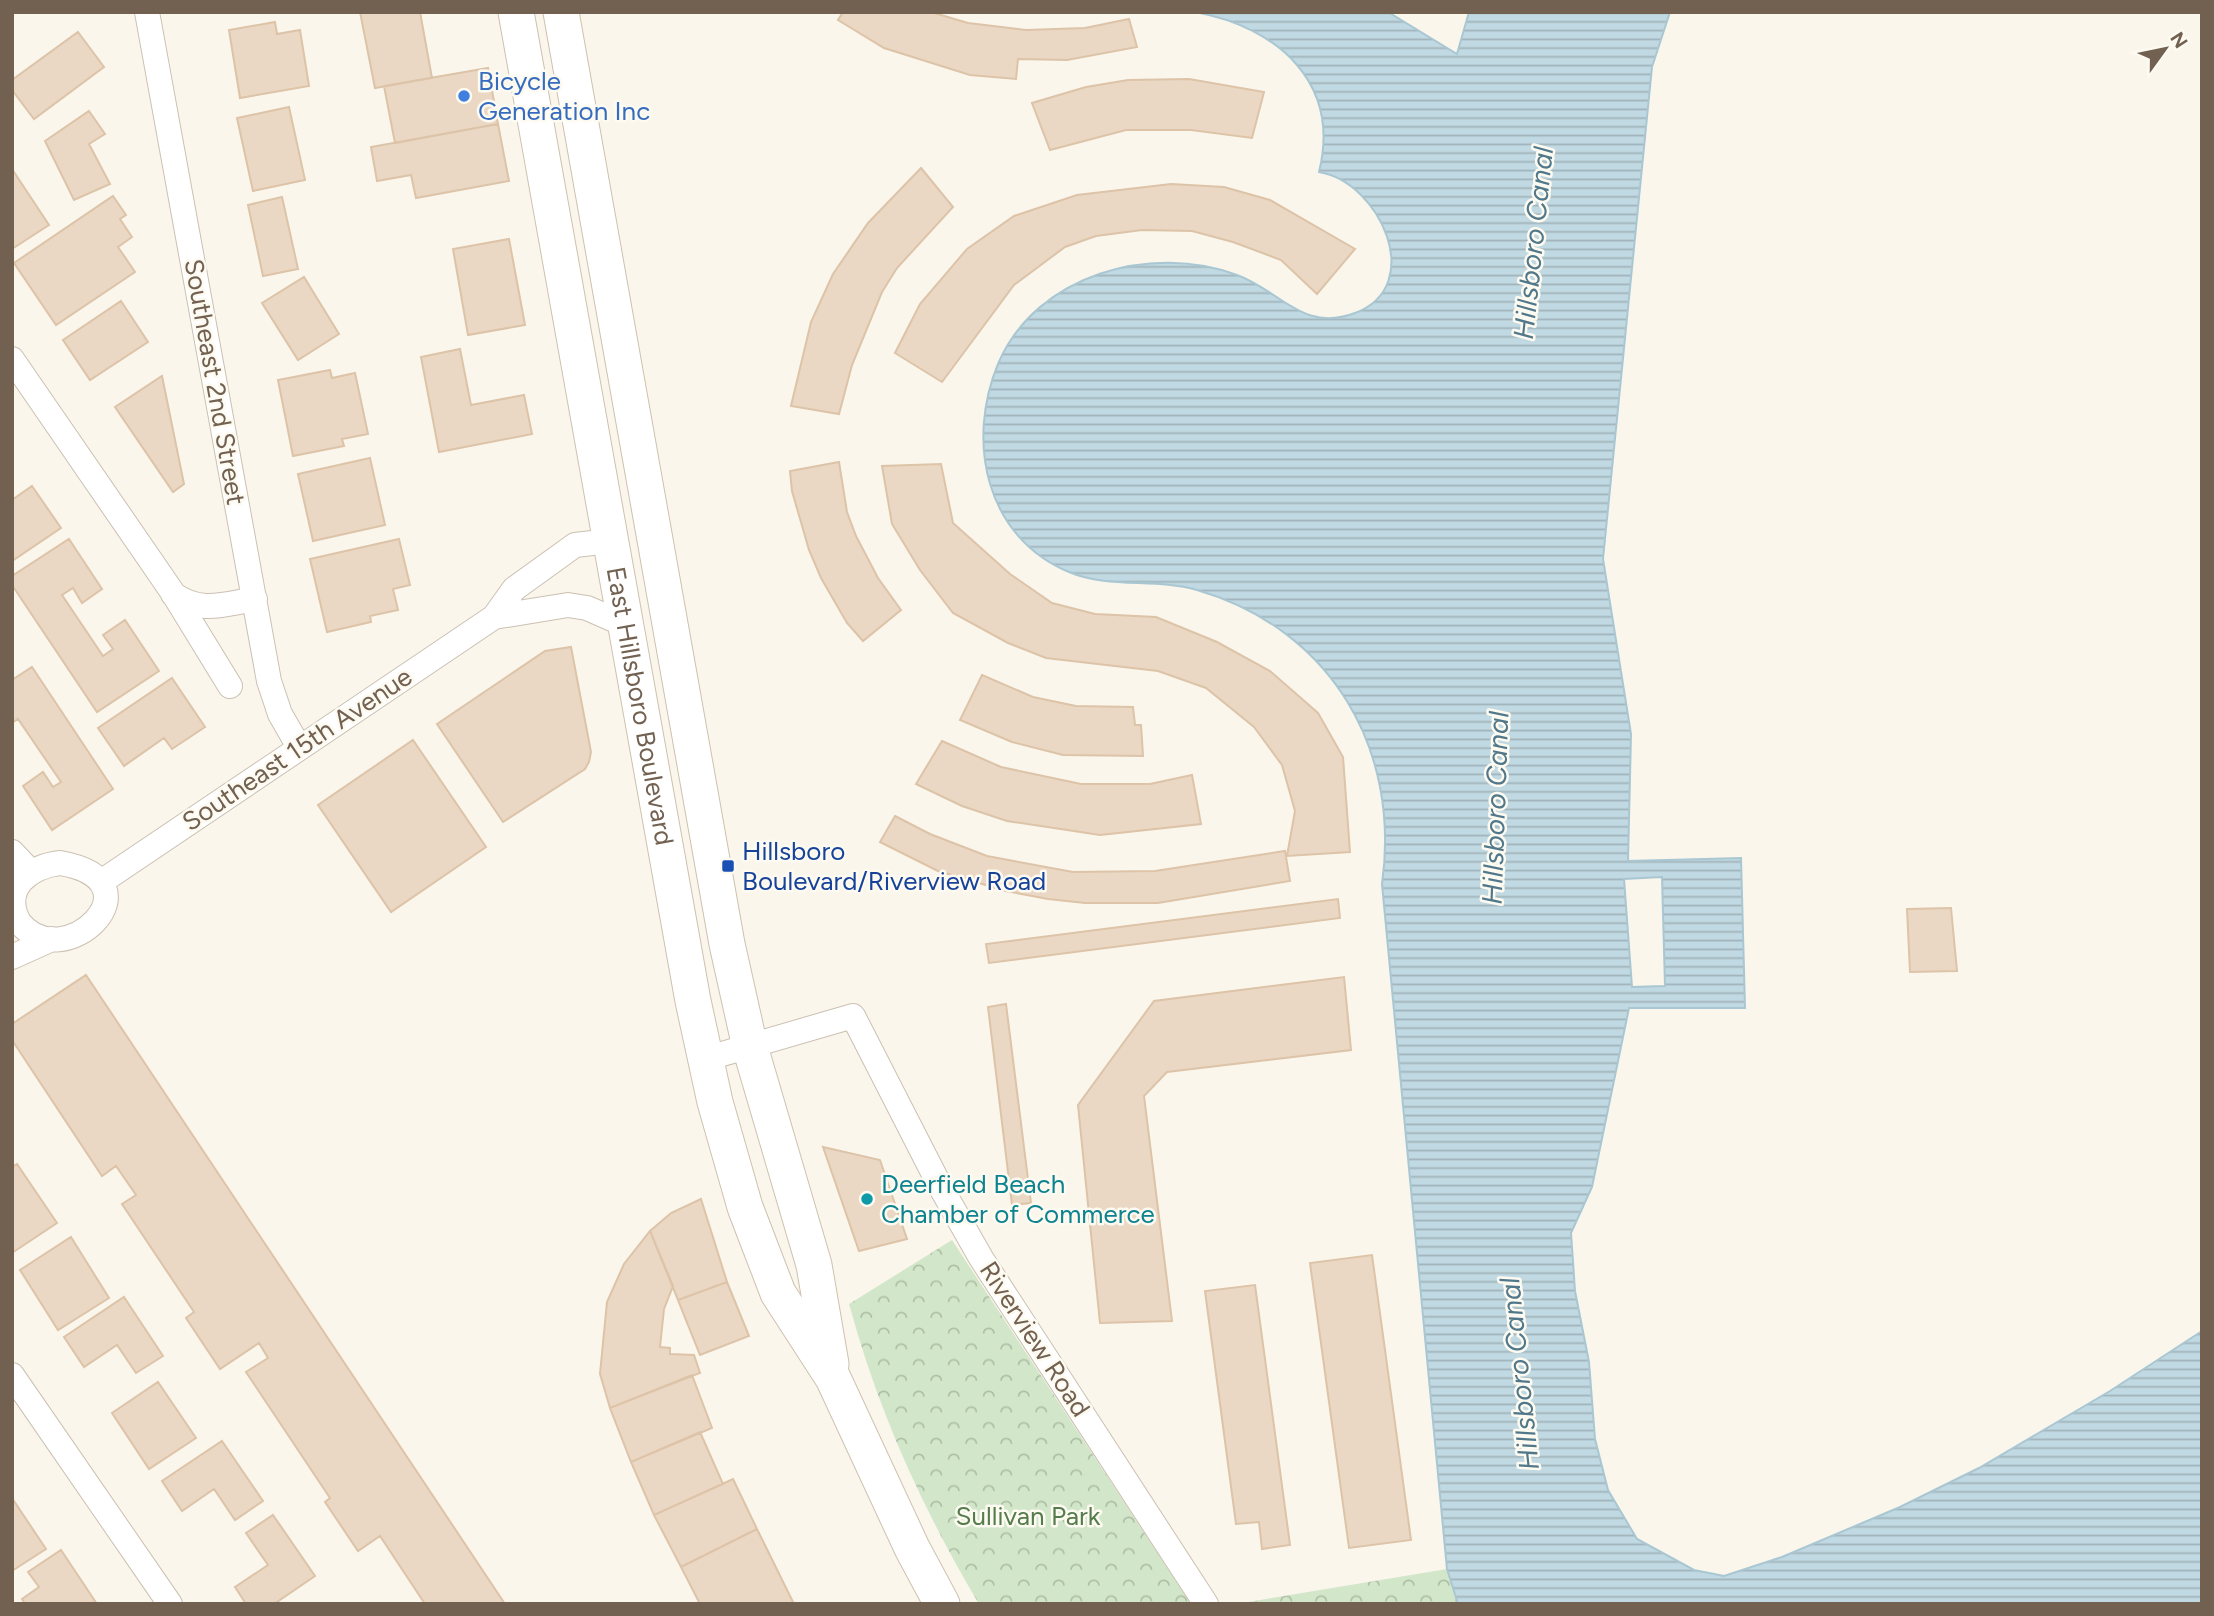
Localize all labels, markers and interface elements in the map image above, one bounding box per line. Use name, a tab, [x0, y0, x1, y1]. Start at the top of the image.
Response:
north arrow	[2130, 14, 2200, 84]
text: N	[2165, 28, 2192, 52]
place label: Bicycle Generation Inc	[478, 65, 650, 127]
marker: Bicycle Generation Inc	[456, 88, 472, 104]
water label: Hillsboro Canal	[1506, 144, 1560, 341]
street label: Southeast 2nd Street	[178, 257, 252, 508]
street label: East Hillsboro Boulevard	[600, 564, 681, 848]
street label: Southeast 15th Avenue	[176, 660, 418, 838]
water label: Hillsboro Canal	[1475, 710, 1515, 905]
place label: Hillsboro Boulevard/Riverview Road	[742, 835, 1046, 897]
marker: Hillsboro Boulevard/Riverview Road	[720, 858, 736, 874]
place label: Deerfield Beach Chamber of Commerce	[881, 1168, 1155, 1230]
marker: Deerfield Beach Chamber of Commerce	[859, 1191, 875, 1207]
street label: Riverview Road	[973, 1255, 1097, 1423]
water label: Hillsboro Canal	[1492, 1275, 1546, 1472]
park label: Sullivan Park	[956, 1500, 1101, 1532]

